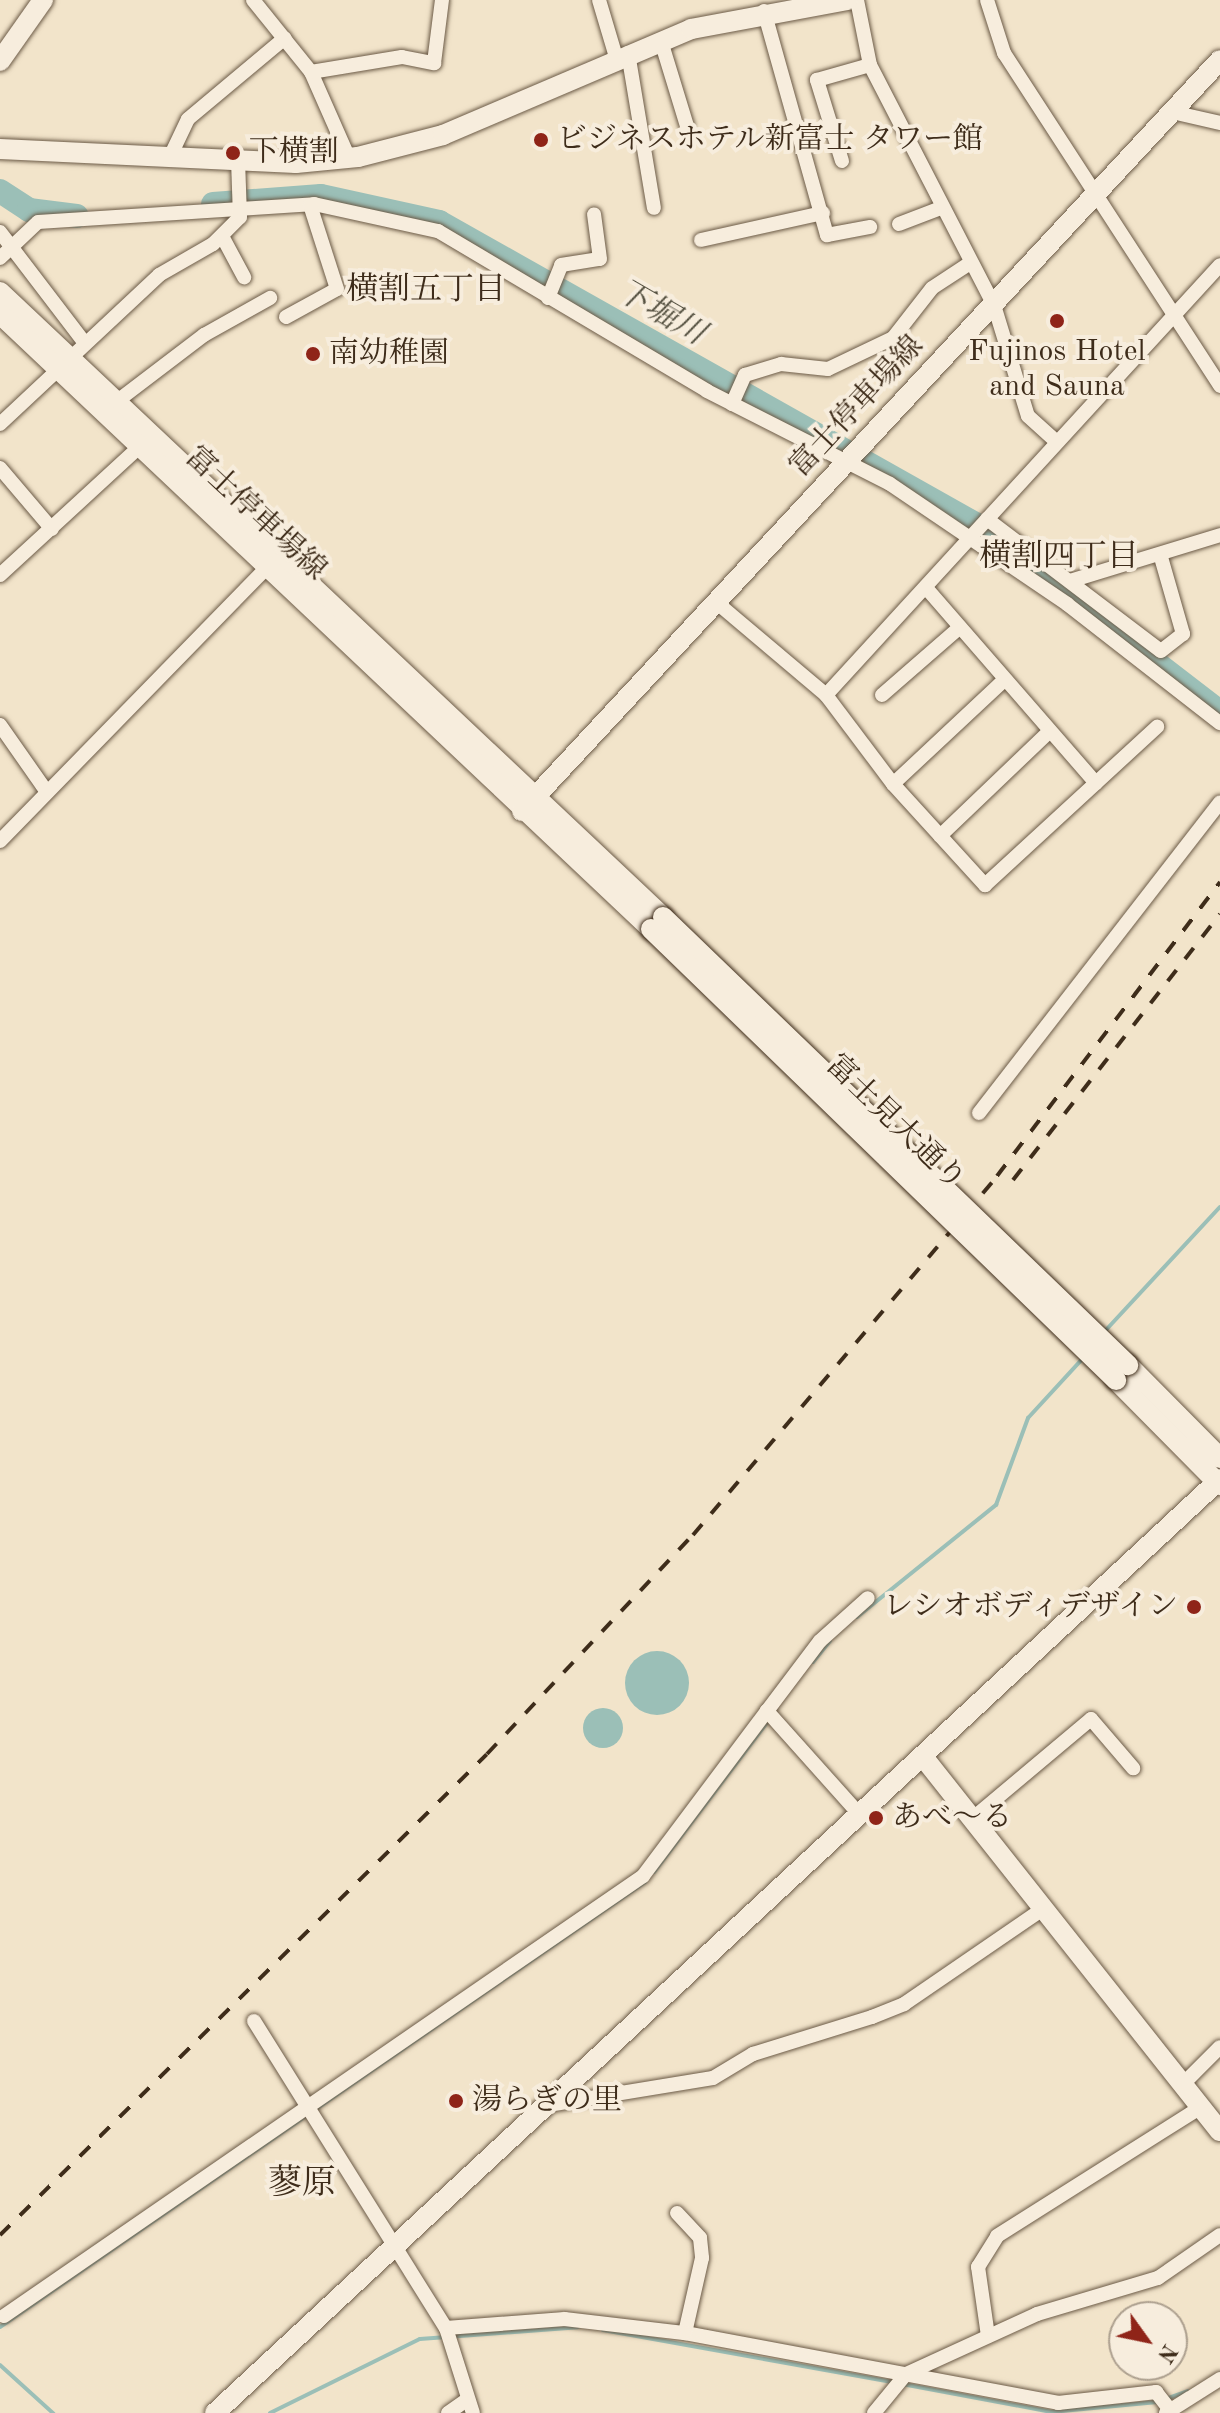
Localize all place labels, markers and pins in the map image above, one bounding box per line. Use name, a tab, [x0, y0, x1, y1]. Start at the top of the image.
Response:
place label: ビジネスホテル新富士 タワー館	[557, 122, 985, 158]
marker: ビジネスホテル新富士 タワー館	[532, 131, 550, 149]
place label: 下横割	[249, 135, 339, 171]
marker: 下横割	[224, 144, 242, 162]
marker: Fujinos Hotel and Sauna	[1048, 312, 1066, 330]
place label: Fujinos Hotel and Sauna	[968, 334, 1146, 404]
place label: 南幼稚園	[329, 336, 449, 372]
marker: 南幼稚園	[304, 345, 322, 363]
place label: レシオボディデザイン	[878, 1589, 1178, 1625]
marker: レシオボディデザイン	[1185, 1598, 1203, 1616]
place label: あべ〜る	[892, 1800, 1012, 1836]
marker: あべ〜る	[867, 1809, 885, 1827]
place label: 湯らぎの里	[472, 2083, 622, 2119]
marker: 湯らぎの里	[447, 2092, 465, 2110]

